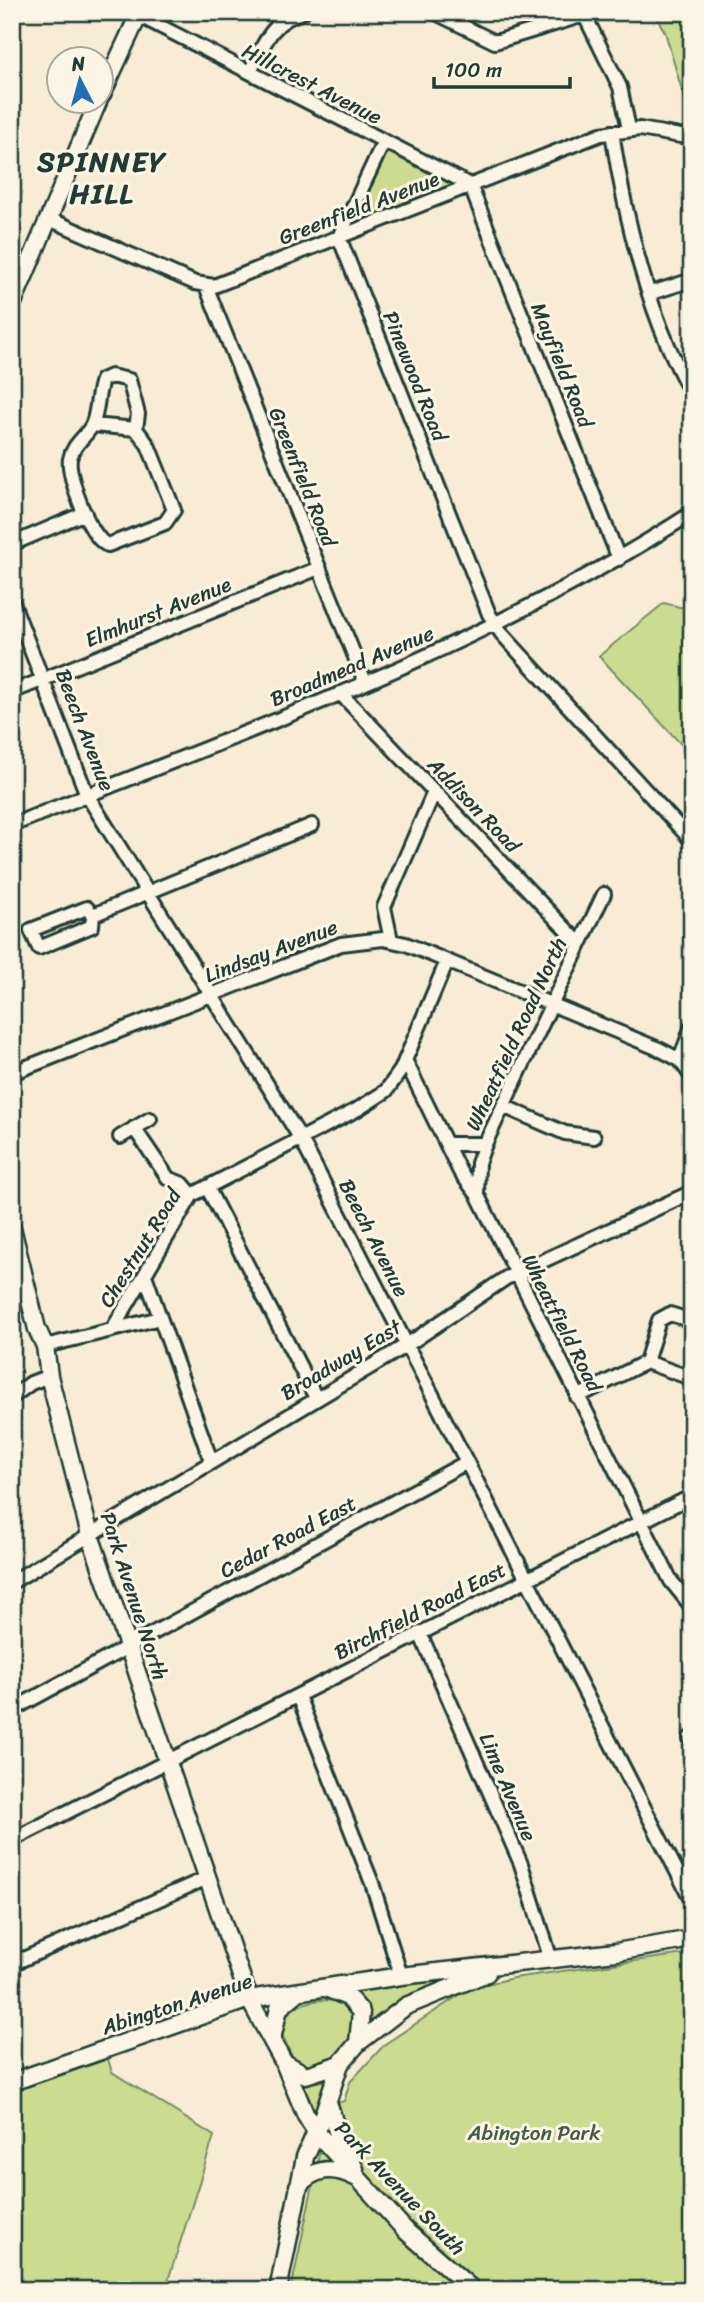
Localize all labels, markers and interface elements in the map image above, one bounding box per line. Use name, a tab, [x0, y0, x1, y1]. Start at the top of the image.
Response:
street label: Hillcrest Avenue	[235, 32, 389, 136]
north arrow	[46, 46, 116, 116]
text: N	[69, 46, 87, 81]
scale bar	[434, 46, 571, 90]
text: 100 m	[445, 51, 502, 89]
district label: SPINNEY HILL	[36, 137, 167, 218]
street label: Greenfield Avenue	[273, 160, 445, 256]
street label: Mayfield Road	[520, 297, 605, 435]
street label: Pinewood Road	[372, 305, 459, 449]
street label: Greenfield Road	[258, 401, 349, 554]
street label: Elmhurst Avenue	[79, 565, 237, 659]
street label: Broadmead Avenue	[264, 614, 440, 718]
street label: Beech Avenue	[44, 663, 126, 797]
street label: Addison Road	[417, 747, 532, 864]
street label: Lindsay Avenue	[199, 908, 344, 994]
street label: Wheatfield Road North	[454, 931, 578, 1137]
street label: Beech Avenue	[328, 1172, 420, 1304]
street label: Chestnut Road	[88, 1179, 193, 1315]
street label: Wheatfield Road	[511, 1247, 614, 1401]
street label: Broadway East	[273, 1308, 410, 1411]
street label: Cedar Road East	[212, 1485, 364, 1589]
street label: Park Avenue North	[89, 1507, 179, 1685]
street label: Birchfield Road East	[327, 1551, 513, 1671]
street label: Lime Avenue	[468, 1727, 548, 1848]
street label: Abington Avenue	[96, 1962, 258, 2047]
street label: Park Avenue South	[325, 2111, 475, 2265]
park label: Abington Park	[467, 2114, 601, 2152]

